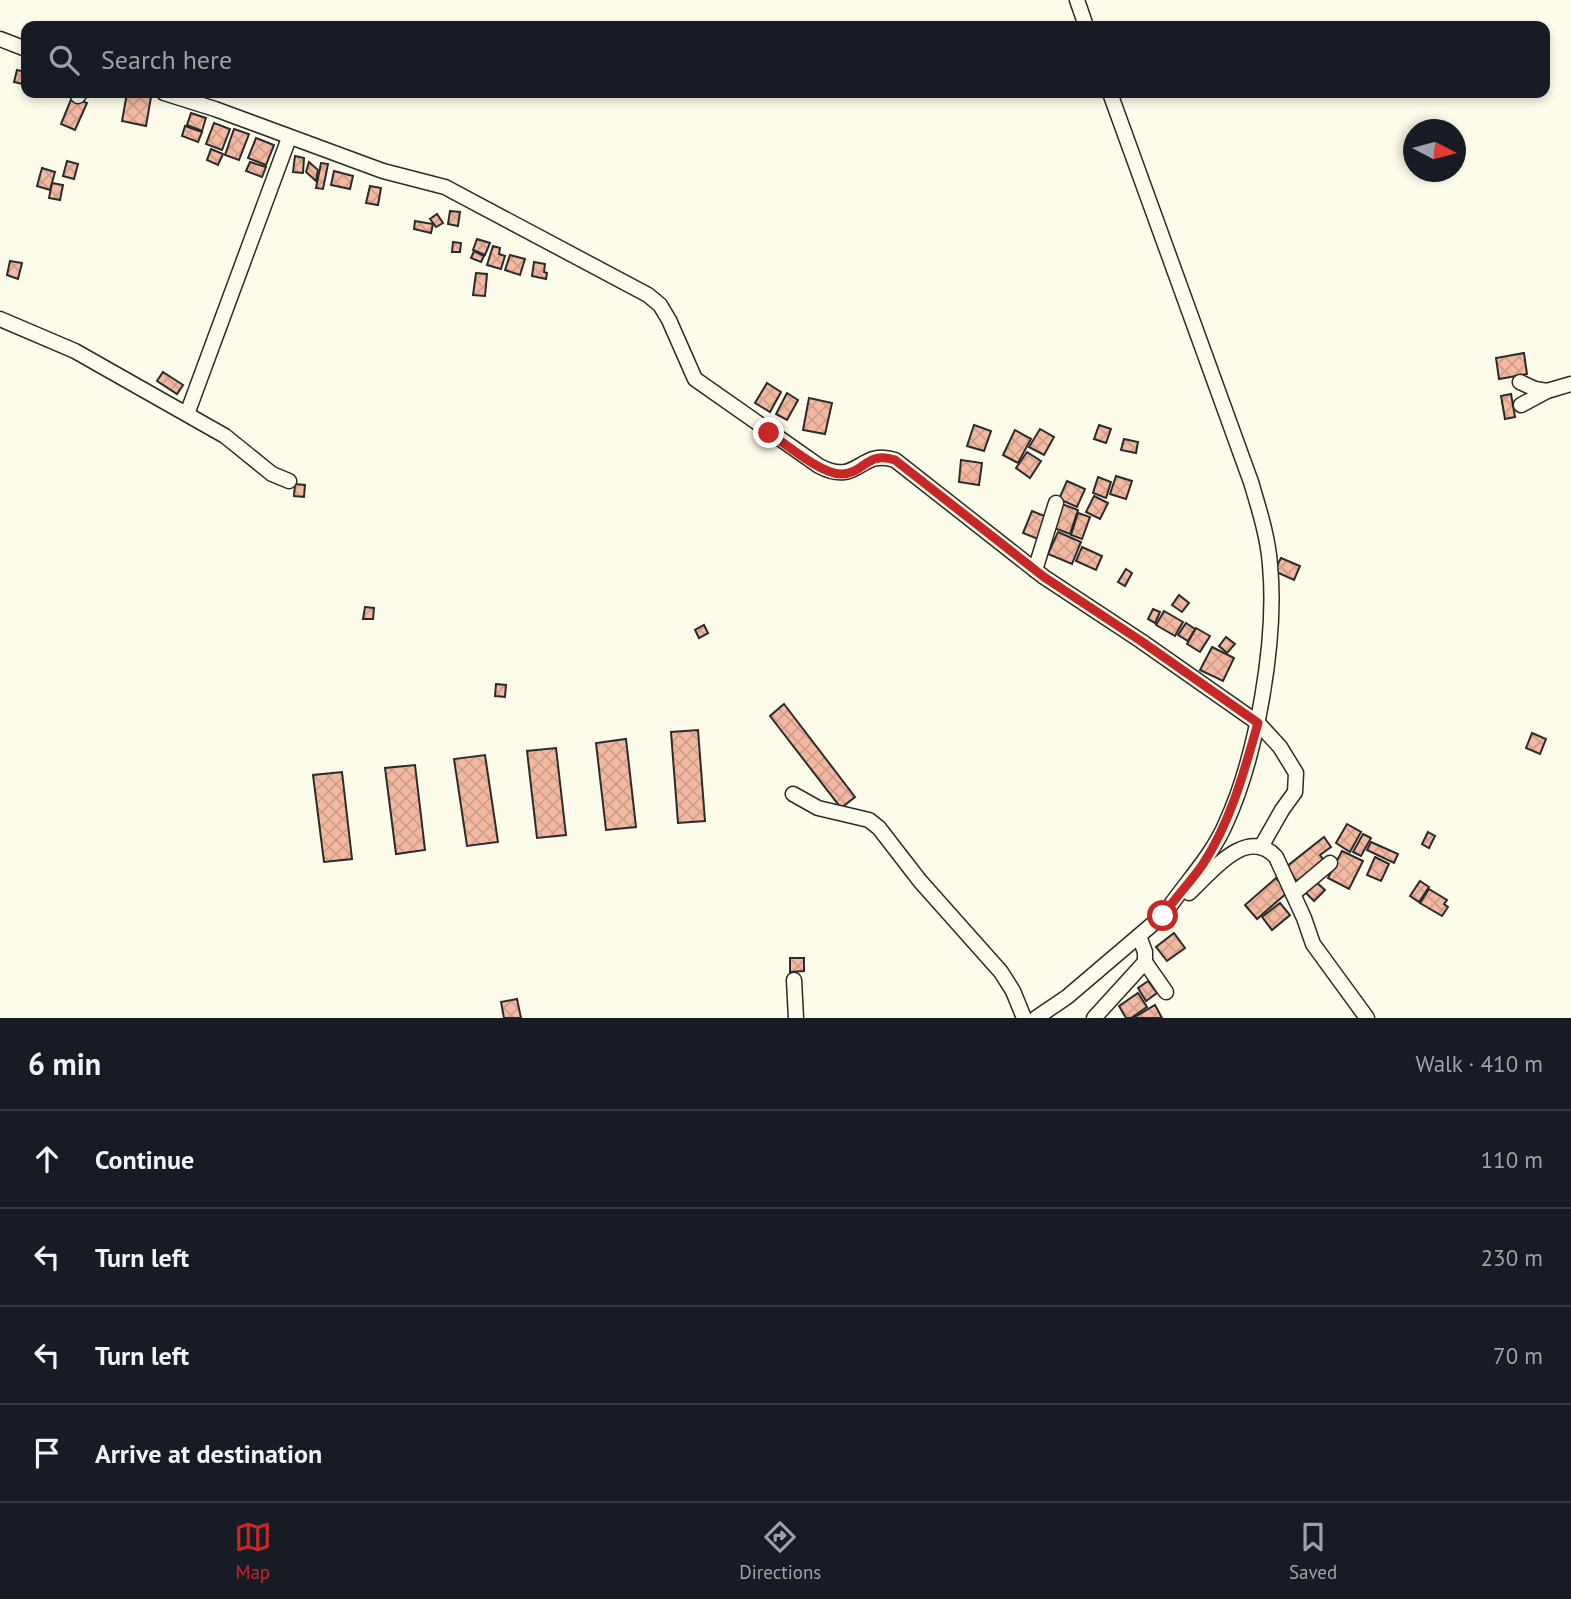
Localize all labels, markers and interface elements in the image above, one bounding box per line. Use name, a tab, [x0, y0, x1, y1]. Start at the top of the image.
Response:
search box	[21, 21, 1550, 98]
icon: search	[45, 41, 83, 79]
text: Search here	[101, 43, 232, 76]
north arrow	[1403, 119, 1466, 182]
route end	[753, 417, 784, 448]
route start	[1147, 900, 1178, 931]
text: 6 min	[28, 1044, 101, 1083]
text: Walk · 410 m	[1416, 1049, 1543, 1078]
icon: ahead	[28, 1140, 66, 1178]
text: Continue	[95, 1143, 194, 1176]
text: 110 m	[1481, 1145, 1543, 1174]
icon: left	[28, 1238, 66, 1276]
text: Turn left	[95, 1241, 189, 1274]
text: 230 m	[1481, 1243, 1543, 1272]
icon: left	[28, 1336, 66, 1374]
text: Turn left	[95, 1339, 189, 1372]
text: 70 m	[1493, 1341, 1543, 1370]
icon: arrive	[28, 1434, 66, 1472]
text: Arrive at destination	[95, 1437, 322, 1470]
tab: Map	[234, 1518, 272, 1584]
tab: Directions	[739, 1518, 821, 1584]
tab: Saved	[1289, 1518, 1337, 1584]

